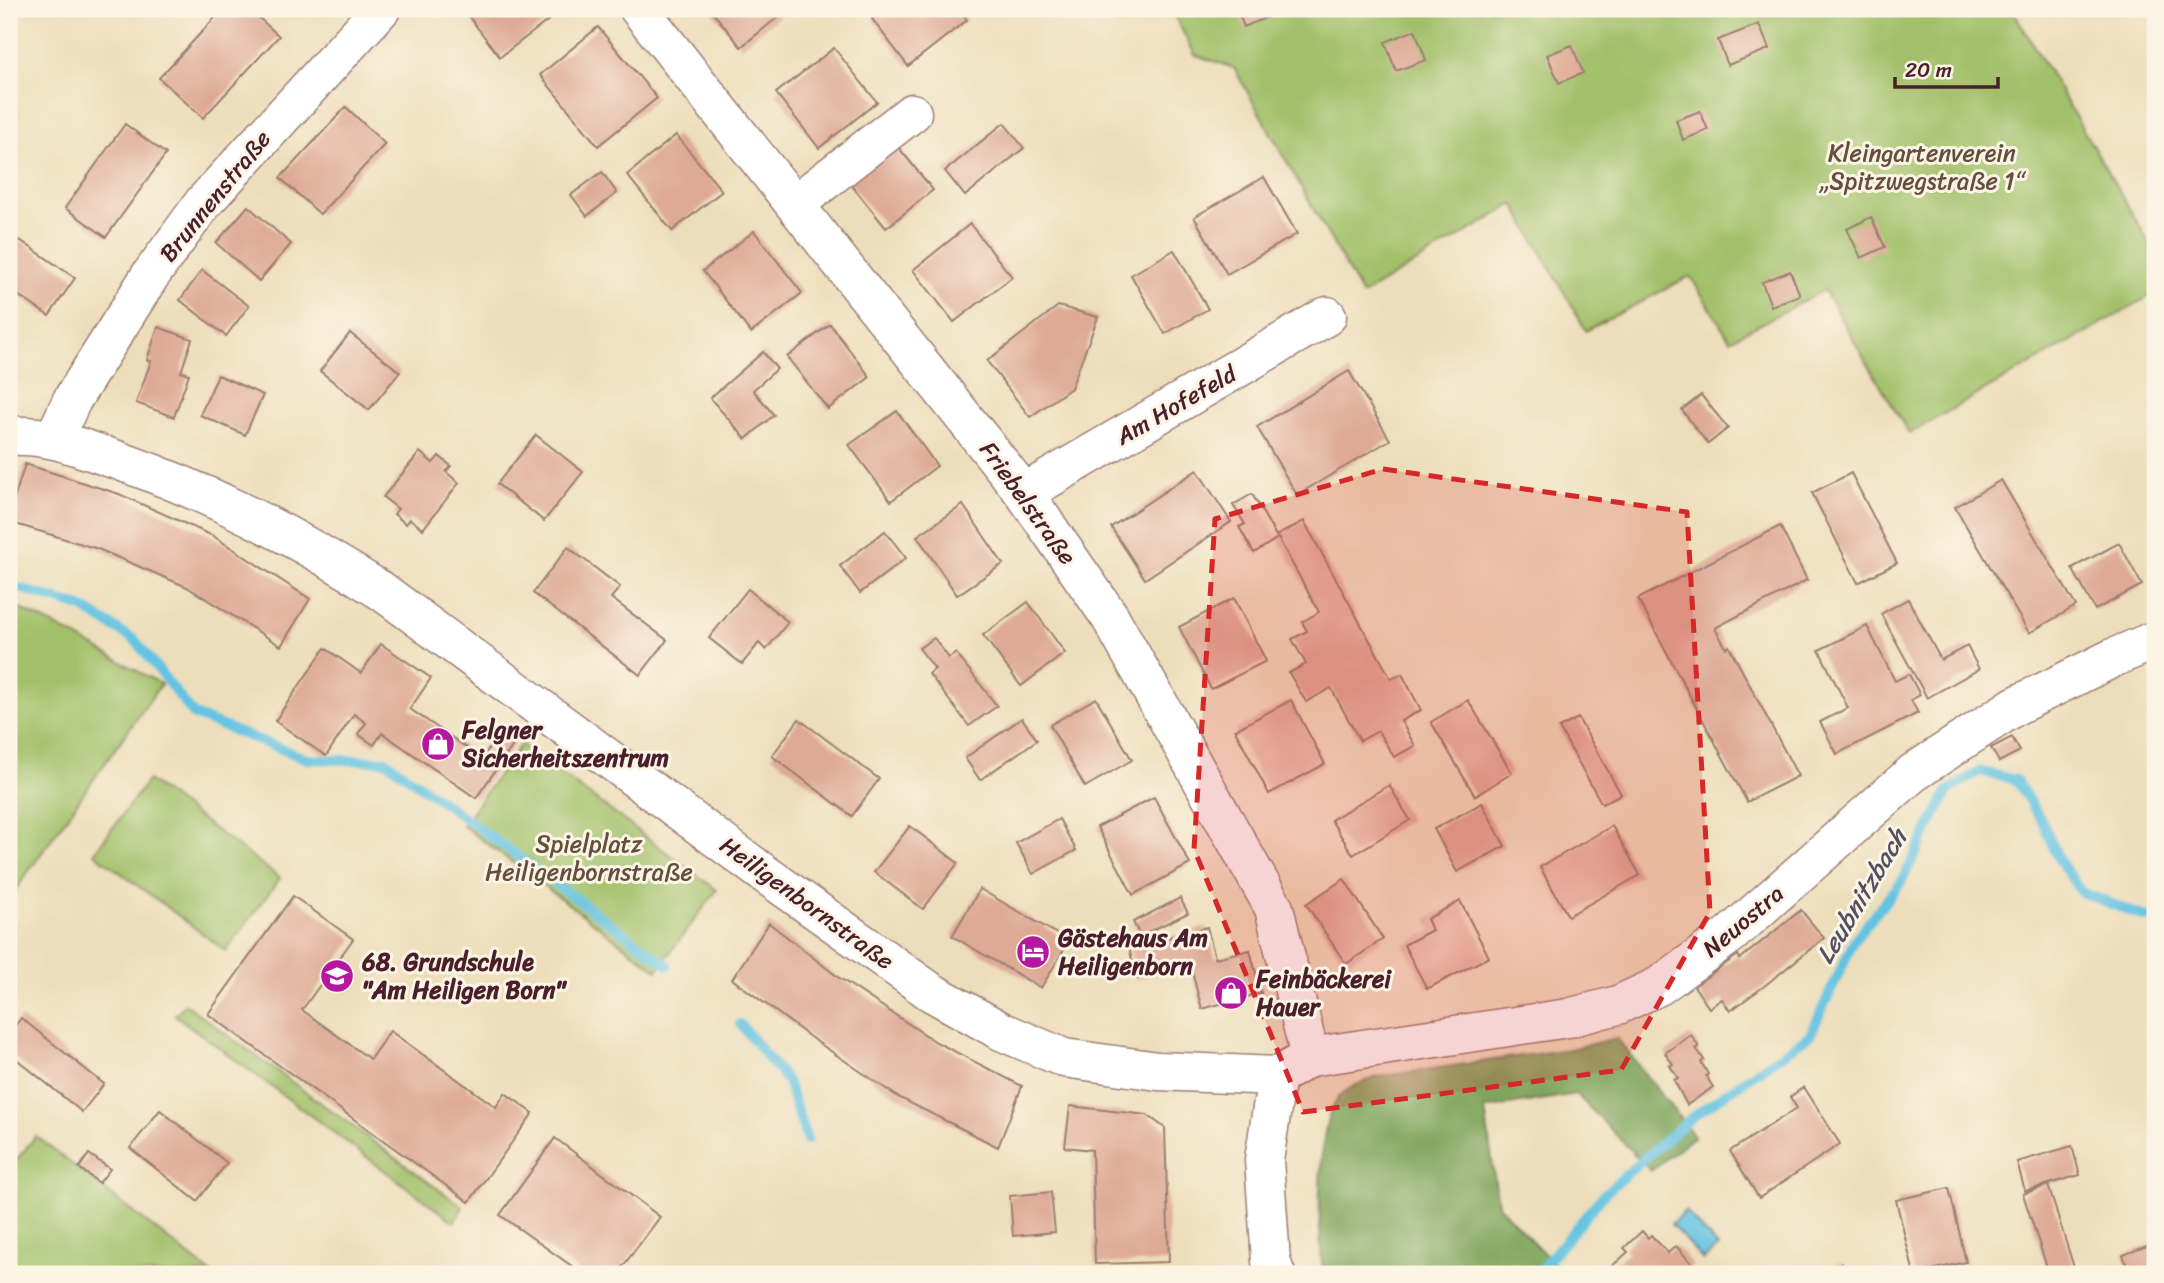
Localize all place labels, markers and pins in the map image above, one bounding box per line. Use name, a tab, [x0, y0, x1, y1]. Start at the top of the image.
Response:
place label: Felgner Sicherheitszentrum	[461, 709, 669, 779]
shop icon: Felgner Sicherheitszentrum	[419, 725, 457, 763]
place label: Gästehaus Am Heiligenborn	[1058, 917, 1208, 987]
hotel icon: Gästehaus Am Heiligenborn	[1014, 933, 1052, 971]
place label: 68. Grundschule "Am Heiligen Born"	[361, 941, 568, 1011]
school or university icon: 68. Grundschule "Am Heiligen Born"	[318, 957, 356, 995]
place label: Feinbäckerei Hauer	[1255, 958, 1392, 1028]
shop icon: Feinbäckerei Hauer	[1212, 974, 1250, 1012]

